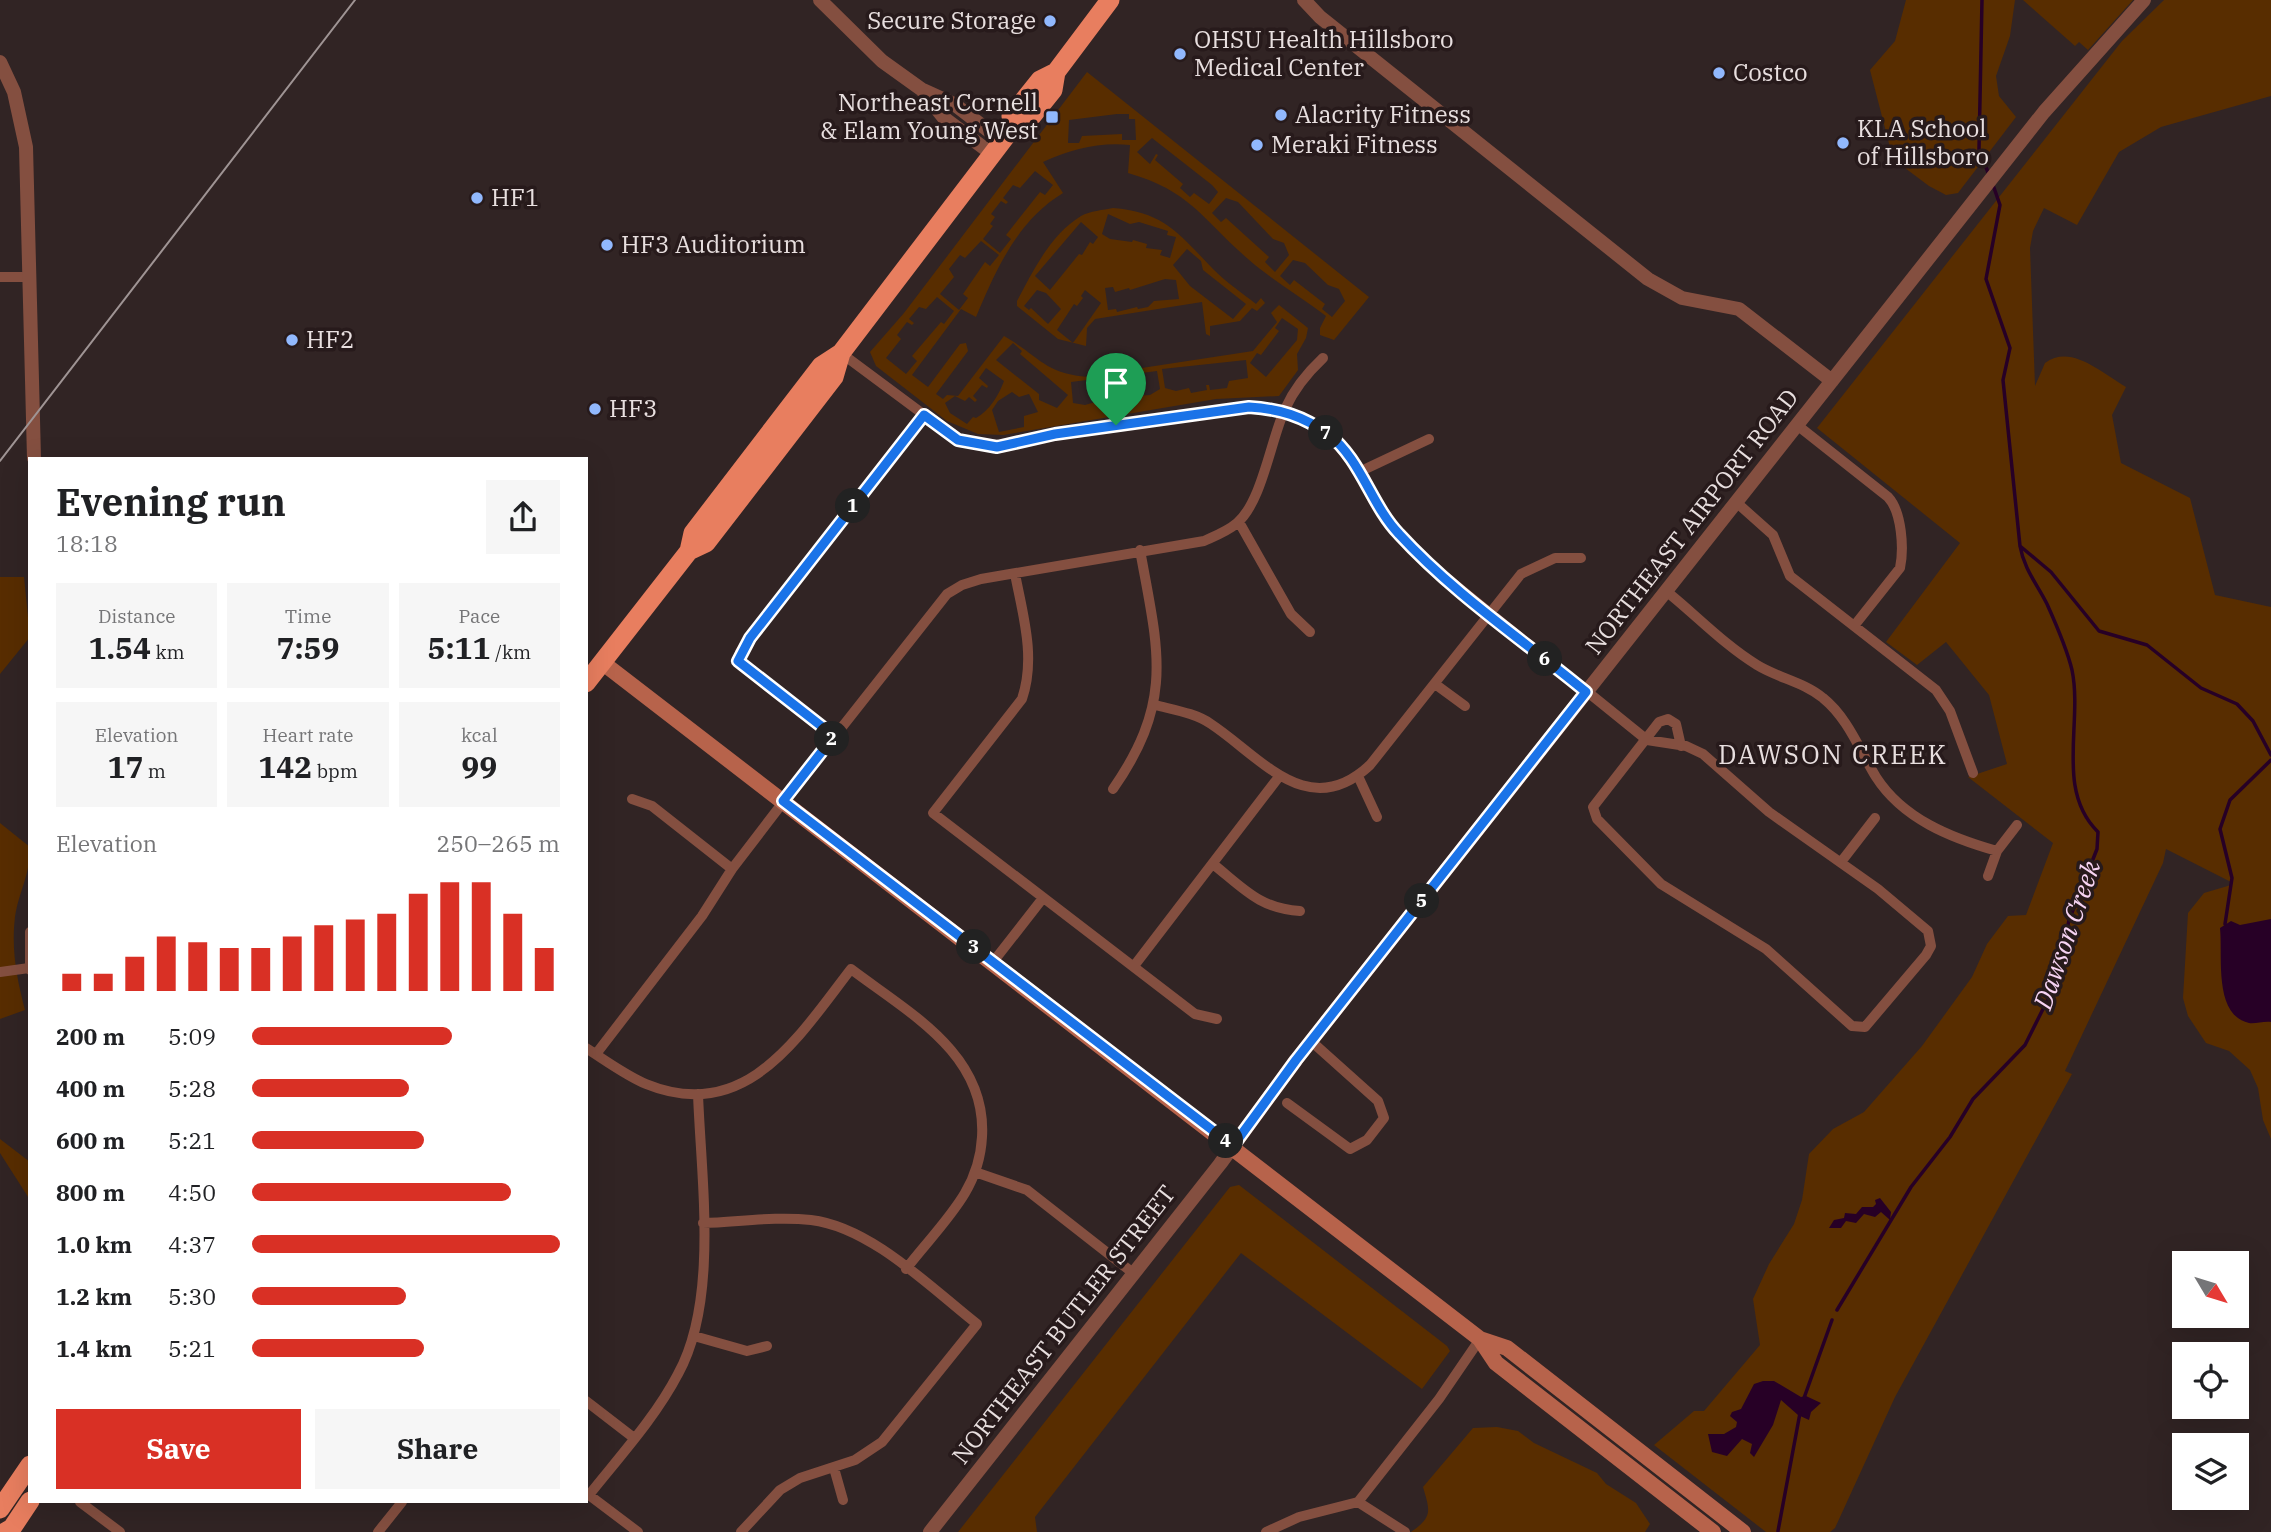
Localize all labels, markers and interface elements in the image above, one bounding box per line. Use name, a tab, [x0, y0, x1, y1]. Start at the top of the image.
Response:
place label: Secure Storage	[867, 4, 1036, 36]
marker: Secure Storage	[1042, 13, 1058, 29]
place label: OHSU Health Hillsboro Medical Center	[1194, 23, 1454, 83]
marker: OHSU Health Hillsboro Medical Center	[1172, 46, 1188, 62]
place label: Costco	[1733, 56, 1808, 88]
marker: Costco	[1711, 65, 1727, 81]
place label: Northeast Cornell & Elam Young West	[820, 86, 1038, 146]
place label: Alacrity Fitness	[1295, 98, 1471, 130]
marker: Alacrity Fitness	[1273, 107, 1289, 123]
marker: Northeast Cornell & Elam Young West	[1044, 109, 1060, 125]
place label: KLA School of Hillsboro	[1857, 112, 1989, 172]
place label: Meraki Fitness	[1271, 128, 1438, 160]
marker: KLA School of Hillsboro	[1835, 135, 1851, 151]
marker: Meraki Fitness	[1249, 137, 1265, 153]
place label: HF1	[491, 181, 539, 213]
marker: HF1	[469, 190, 485, 206]
place label: HF3 Auditorium	[621, 228, 806, 260]
marker: HF3 Auditorium	[599, 237, 615, 253]
place label: HF2	[306, 323, 354, 355]
marker: HF2	[284, 332, 300, 348]
pin	[1086, 353, 1146, 425]
icon: arrive	[1097, 364, 1135, 402]
street label: NORTHEAST AIRPORT ROAD	[1577, 382, 1805, 661]
place label: HF3	[609, 392, 657, 424]
marker: HF3	[587, 401, 603, 417]
pin: 7	[1308, 416, 1344, 450]
text: 7	[1320, 420, 1331, 444]
text: Evening run	[56, 477, 286, 526]
button: share	[486, 480, 560, 554]
pin: 1	[836, 489, 870, 524]
text: 1	[847, 493, 858, 517]
text: 18:18	[56, 528, 118, 558]
text: Distance	[98, 604, 175, 628]
text: Time	[285, 604, 331, 628]
text: Pace	[458, 604, 500, 628]
text: 1.54	[89, 628, 151, 667]
text: 7:59	[276, 628, 340, 667]
text: 5:11	[427, 628, 491, 667]
text: km	[151, 640, 185, 664]
text: /km	[491, 640, 531, 664]
pin: 6	[1528, 642, 1562, 676]
text: 6	[1539, 646, 1550, 670]
pin: 2	[814, 722, 850, 756]
text: Elevation	[95, 723, 179, 747]
text: Heart rate	[263, 723, 353, 747]
text: kcal	[461, 723, 498, 747]
text: 2	[826, 726, 837, 750]
district label: DAWSON CREEK	[1718, 737, 1948, 771]
text: 17	[107, 747, 143, 786]
text: 142	[258, 747, 312, 786]
text: 99	[461, 747, 497, 786]
text: m	[143, 759, 166, 783]
text: bpm	[312, 759, 358, 783]
text: Elevation	[56, 828, 157, 858]
text: 250–265 m	[436, 828, 560, 858]
water label: Dawson Creek	[2024, 856, 2107, 1015]
pin: 5	[1404, 884, 1440, 918]
text: 5	[1416, 888, 1427, 912]
pin: 3	[956, 930, 992, 964]
text: 3	[968, 934, 979, 958]
text: 200 m	[56, 1021, 125, 1051]
text: 5:09	[168, 1021, 216, 1051]
text: 400 m	[56, 1073, 125, 1103]
text: 5:28	[168, 1073, 216, 1103]
pin: 4	[1208, 1124, 1244, 1158]
text: 600 m	[56, 1125, 125, 1155]
text: 5:21	[168, 1125, 216, 1155]
text: 4	[1220, 1128, 1231, 1152]
text: 800 m	[56, 1177, 125, 1207]
text: 4:50	[168, 1177, 216, 1207]
street label: NORTHEAST BUTLER STREET	[944, 1178, 1182, 1470]
text: 1.0 km	[56, 1229, 132, 1259]
text: 4:37	[168, 1229, 216, 1259]
north arrow	[2172, 1251, 2249, 1328]
map controls	[2172, 1251, 2249, 1510]
text: 1.2 km	[56, 1281, 132, 1311]
text: 5:30	[168, 1281, 216, 1311]
text: 1.4 km	[56, 1333, 132, 1363]
text: 5:21	[168, 1333, 216, 1363]
button: locate	[2172, 1342, 2249, 1419]
button: Save	[56, 1409, 301, 1489]
button: Share	[315, 1409, 560, 1489]
button: layers	[2172, 1433, 2249, 1510]

